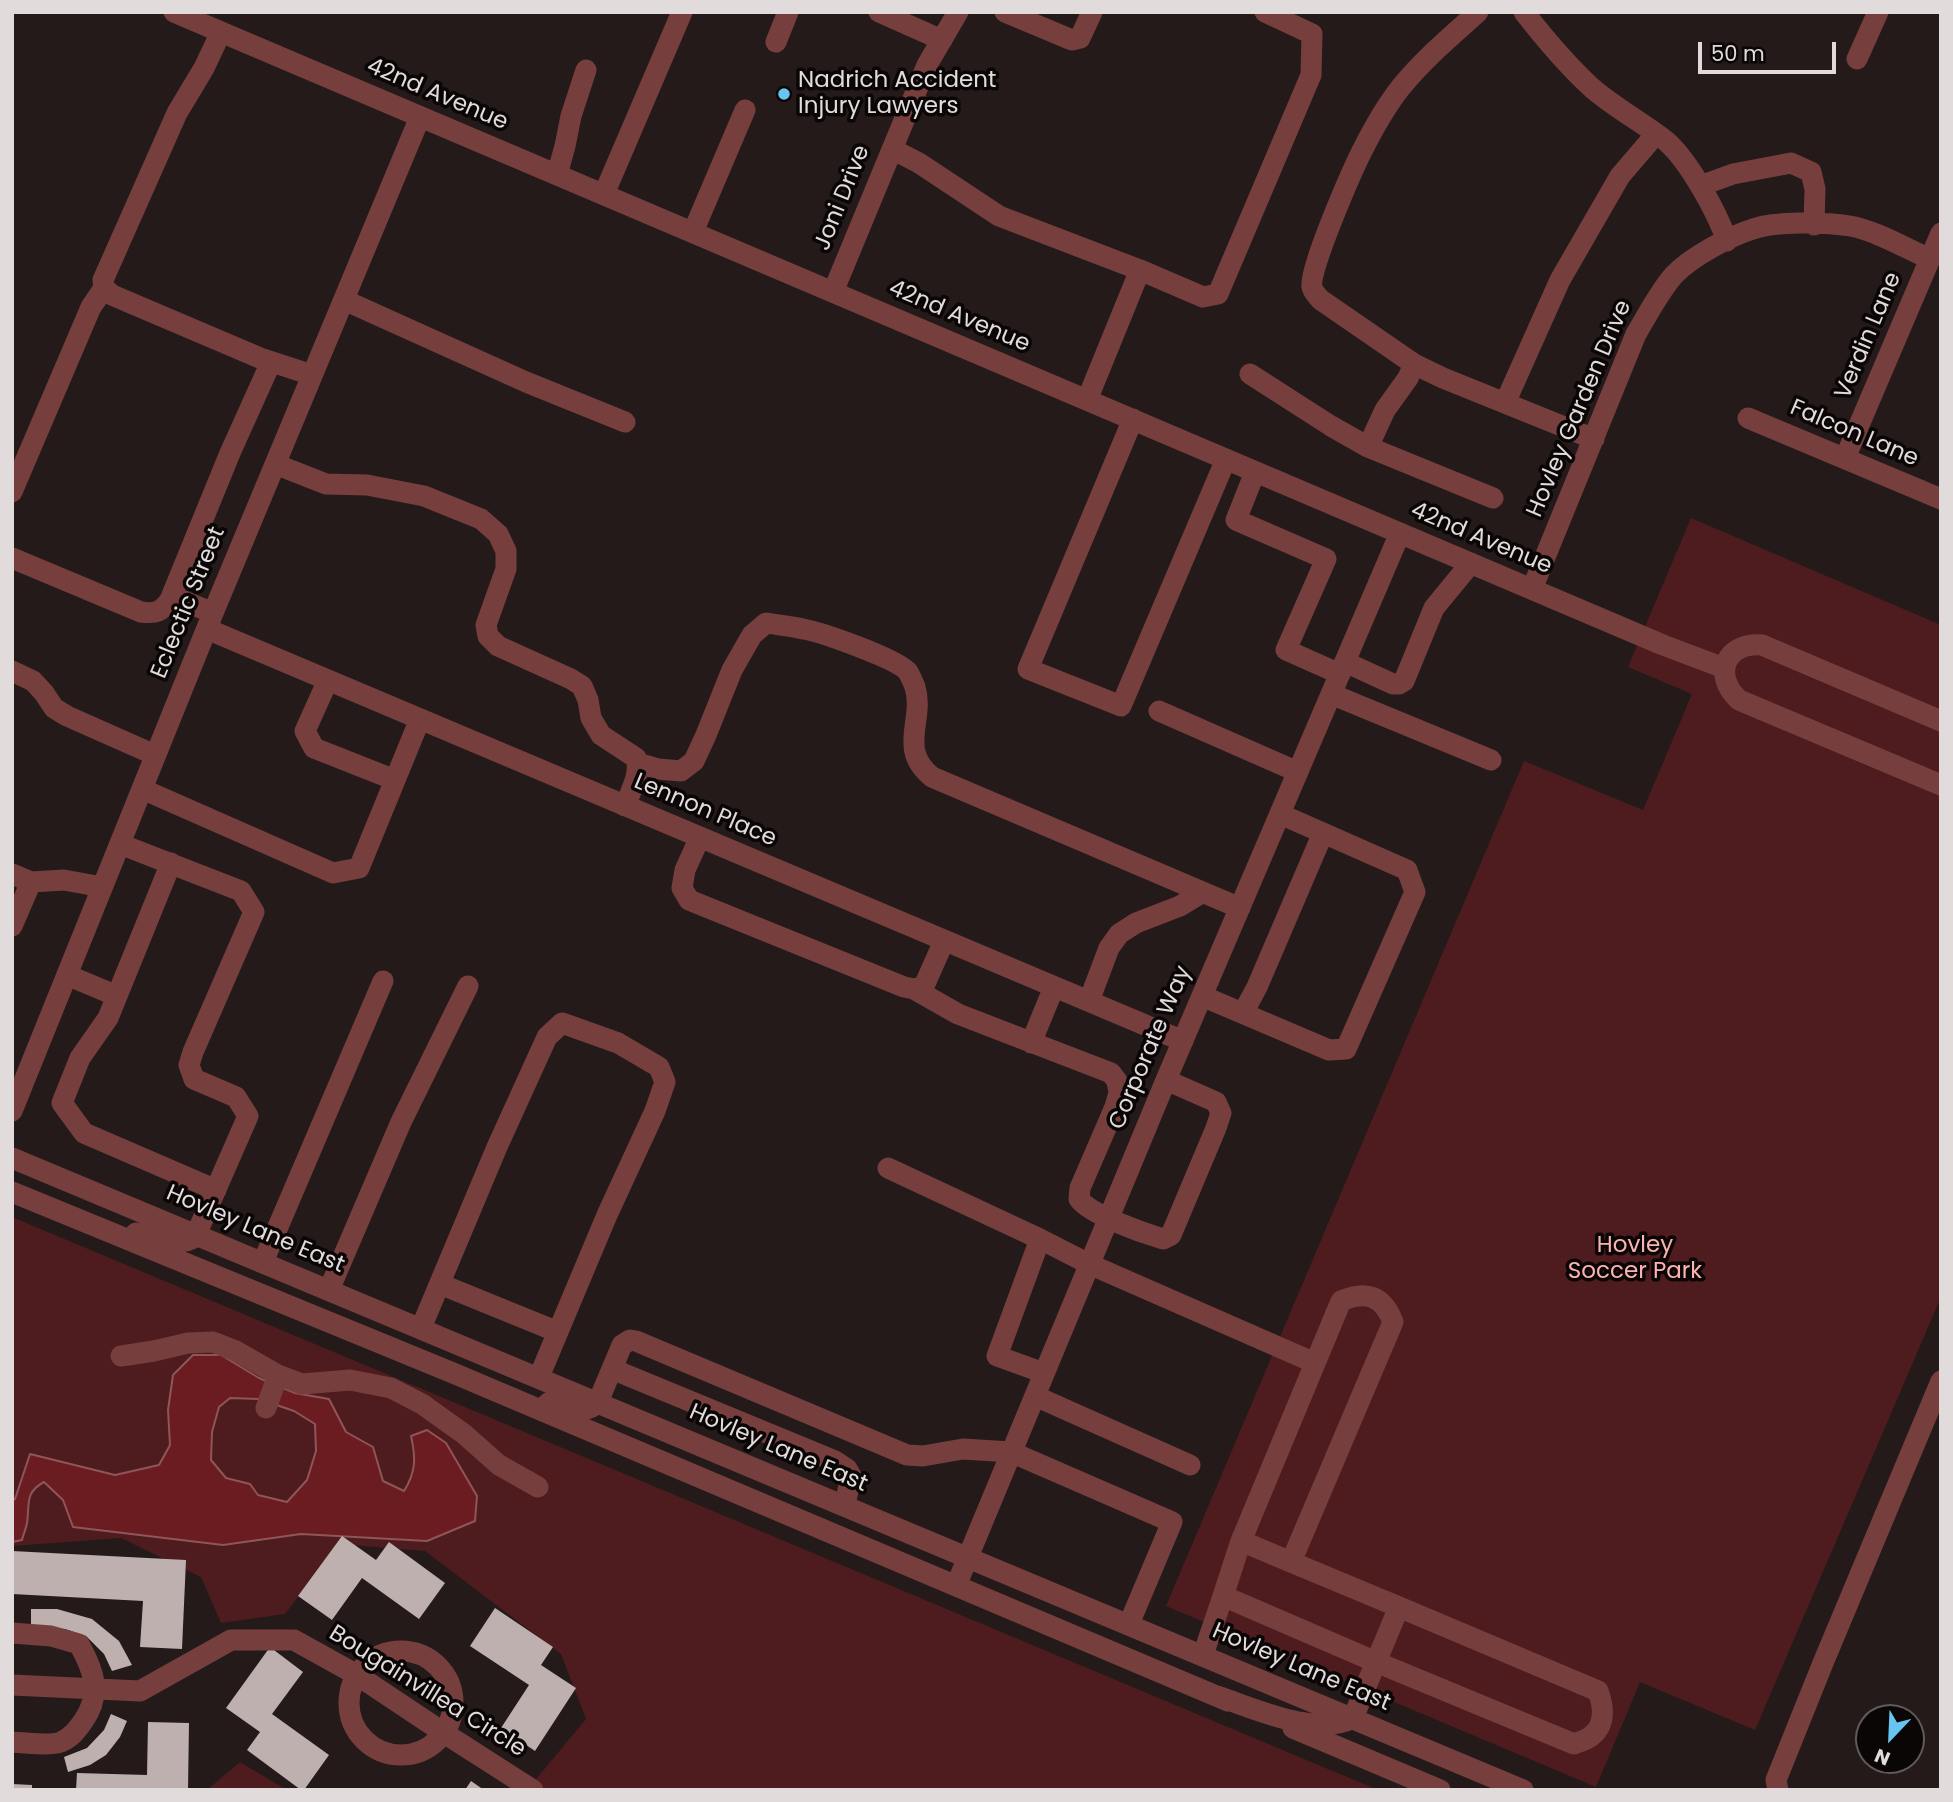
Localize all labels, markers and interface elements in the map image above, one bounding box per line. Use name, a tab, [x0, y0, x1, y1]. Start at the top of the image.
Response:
scale bar	[1701, 28, 1839, 72]
text: 50 m	[1711, 39, 1765, 68]
street label: 42nd Avenue	[362, 53, 512, 137]
place label: Nadrich Accident Injury Lawyers	[798, 67, 996, 121]
marker: Nadrich Accident Injury Lawyers	[776, 86, 792, 102]
street label: Joni Drive	[809, 141, 877, 255]
street label: Verdin Lane	[1830, 269, 1908, 403]
street label: 42nd Avenue	[884, 275, 1034, 359]
street label: Hovley Garden Drive	[1522, 296, 1638, 522]
street label: Falcon Lane	[1786, 395, 1922, 473]
street label: 42nd Avenue	[1406, 497, 1556, 581]
street label: Eclectic Street	[146, 523, 232, 683]
street label: Lennon Place	[630, 769, 780, 853]
street label: Corporate Way	[1104, 962, 1198, 1134]
street label: Hovley Lane East	[162, 1180, 348, 1280]
park label: Hovley Soccer Park	[1568, 1232, 1702, 1286]
street label: Hovley Lane East	[685, 1399, 871, 1499]
street label: Hovley Lane East	[1208, 1618, 1394, 1718]
street label: Bougainvillea Circle	[324, 1620, 530, 1764]
north arrow	[1855, 1704, 1925, 1774]
text: N	[1871, 1742, 1894, 1772]

